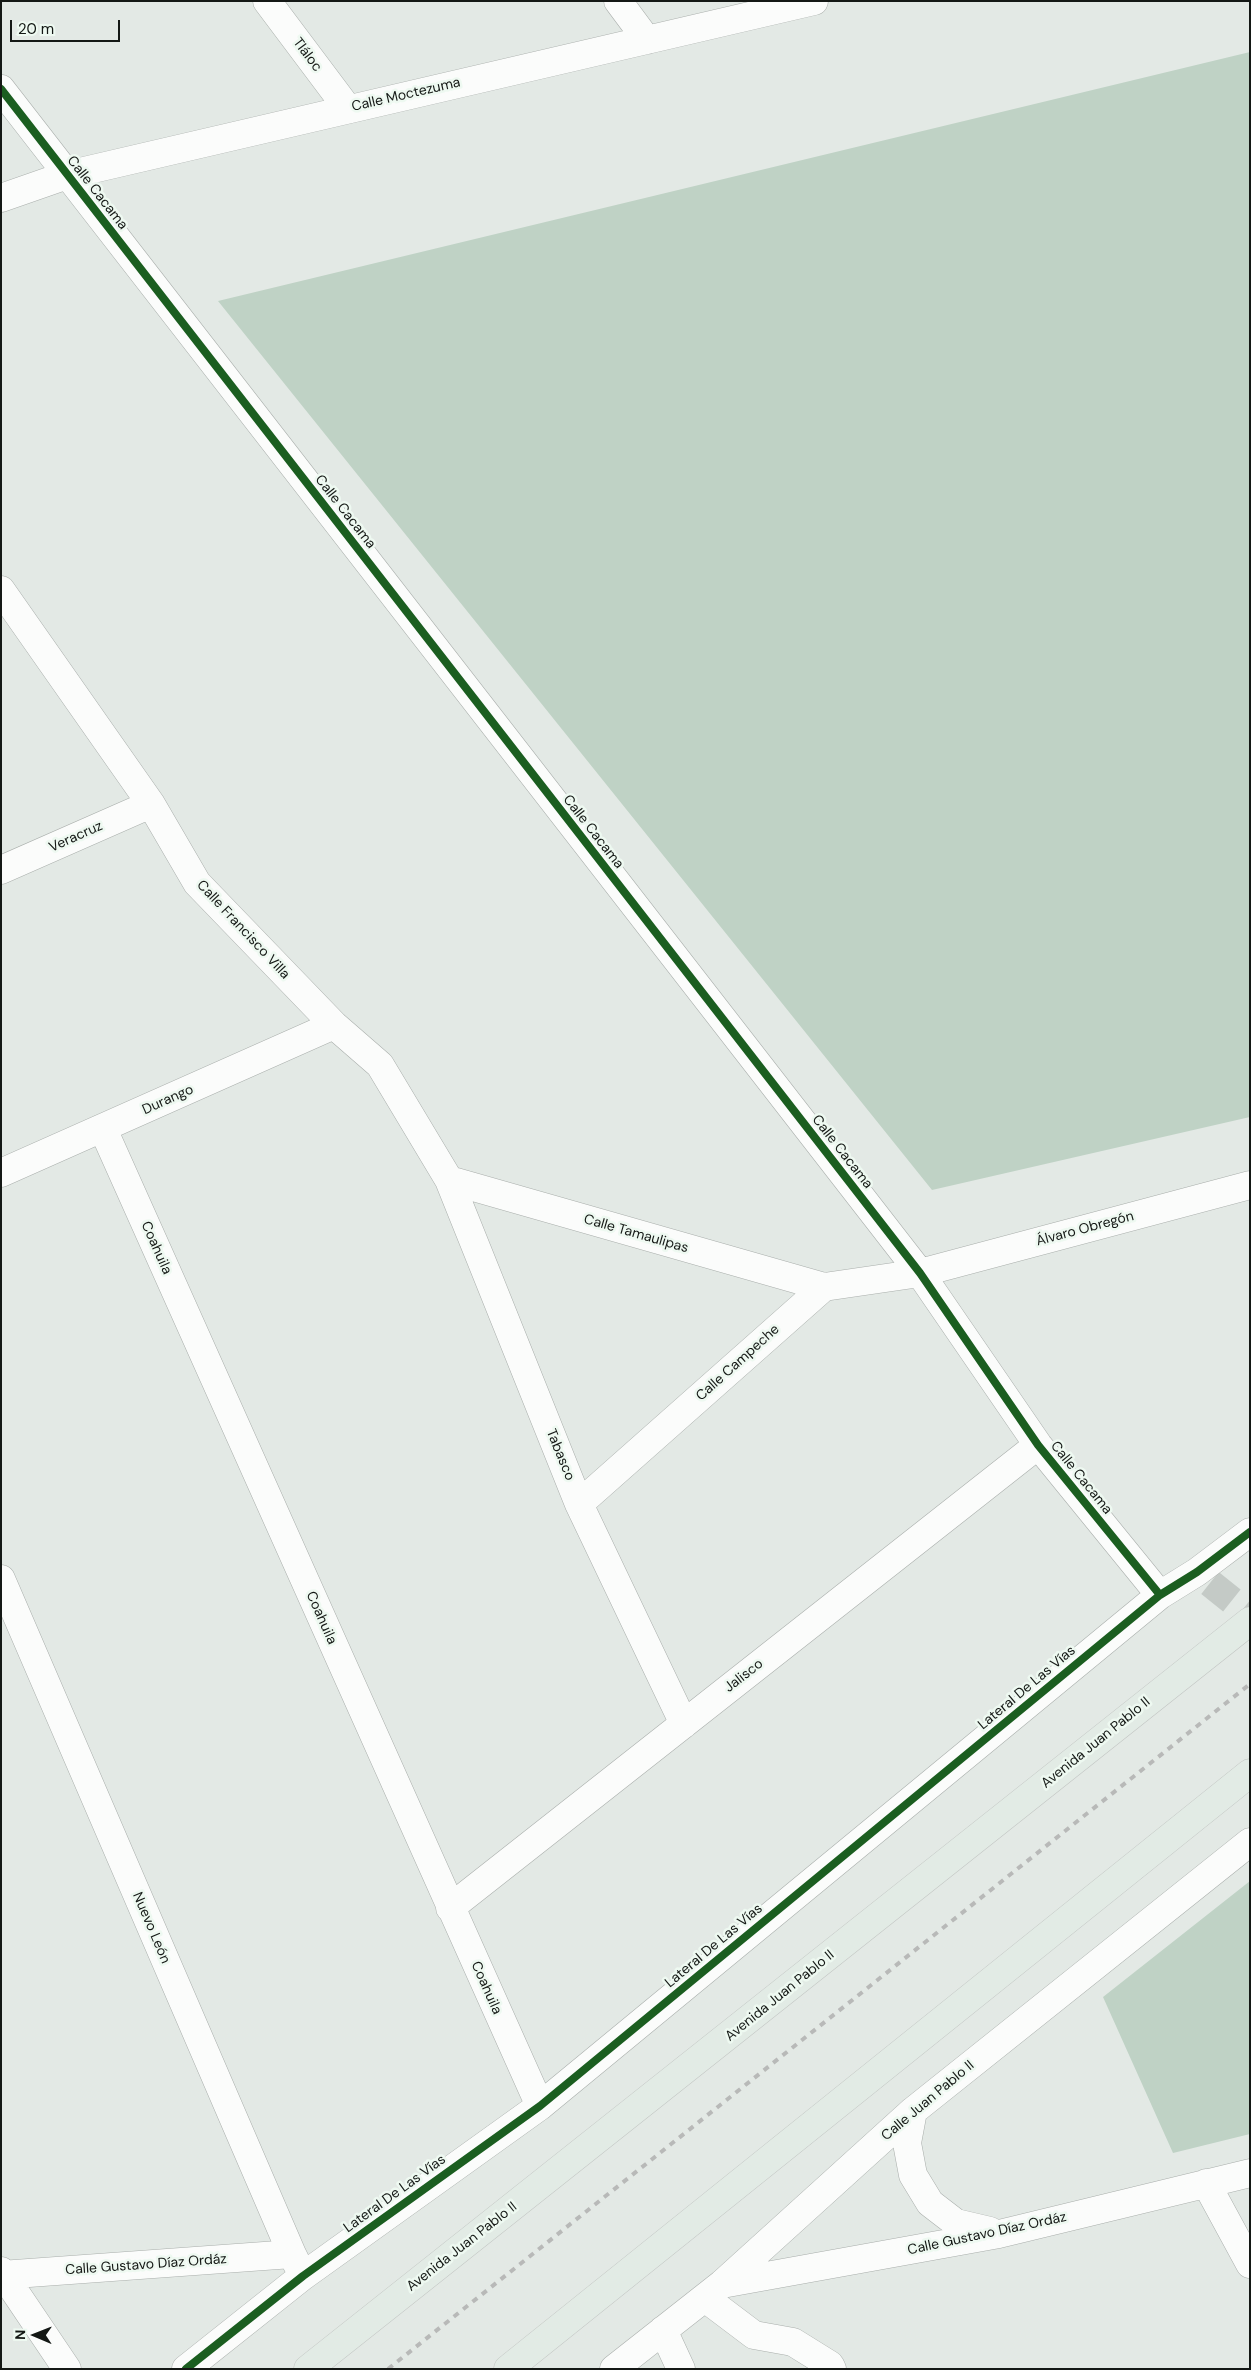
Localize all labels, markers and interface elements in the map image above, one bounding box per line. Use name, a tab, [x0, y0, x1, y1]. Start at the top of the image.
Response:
scale bar	[12, 10, 122, 42]
text: 20 m	[18, 19, 54, 39]
street label: Tláloc	[289, 35, 325, 75]
street label: Calle Moctezuma	[350, 74, 462, 116]
street label: Calle Cacama	[63, 153, 131, 233]
street label: Calle Cacama	[311, 472, 379, 552]
street label: Calle Cacama	[559, 792, 627, 872]
street label: Veracruz	[47, 818, 105, 856]
street label: Calle Francisco Villa	[193, 877, 293, 983]
street label: Durango	[140, 1081, 196, 1119]
street label: Calle Cacama	[808, 1112, 876, 1192]
street label: Álvaro Obregón	[1034, 1208, 1136, 1250]
street label: Calle Tamaulipas	[582, 1211, 690, 1257]
street label: Coahuila	[137, 1219, 175, 1277]
street label: Calle Campeche	[693, 1321, 783, 1405]
street label: Tabasco	[542, 1427, 578, 1483]
street label: Calle Cacama	[1046, 1438, 1116, 1518]
street label: Coahuila	[302, 1589, 340, 1647]
street label: Lateral De Las Vías	[975, 1642, 1079, 1734]
street label: Jalisco	[721, 1656, 767, 1696]
street label: Avenida Juan Pablo II	[1038, 1694, 1154, 1792]
street label: Nuevo León	[128, 1890, 174, 1966]
street label: Lateral De Las Vías	[662, 1900, 766, 1992]
street label: Avenida Juan Pablo II	[722, 1947, 838, 2045]
street label: Coahuila	[467, 1959, 505, 2017]
street label: Calle Juan Pablo II	[878, 2057, 978, 2145]
street label: Lateral De Las Vías	[341, 2151, 449, 2237]
street label: Avenida Juan Pablo II	[403, 2199, 521, 2295]
street label: Calle Gustavo Díaz Ordáz	[906, 2209, 1068, 2259]
street label: Calle Gustavo Díaz Ordáz	[65, 2251, 227, 2279]
north arrow	[10, 2310, 60, 2360]
text: N	[11, 2329, 29, 2340]

